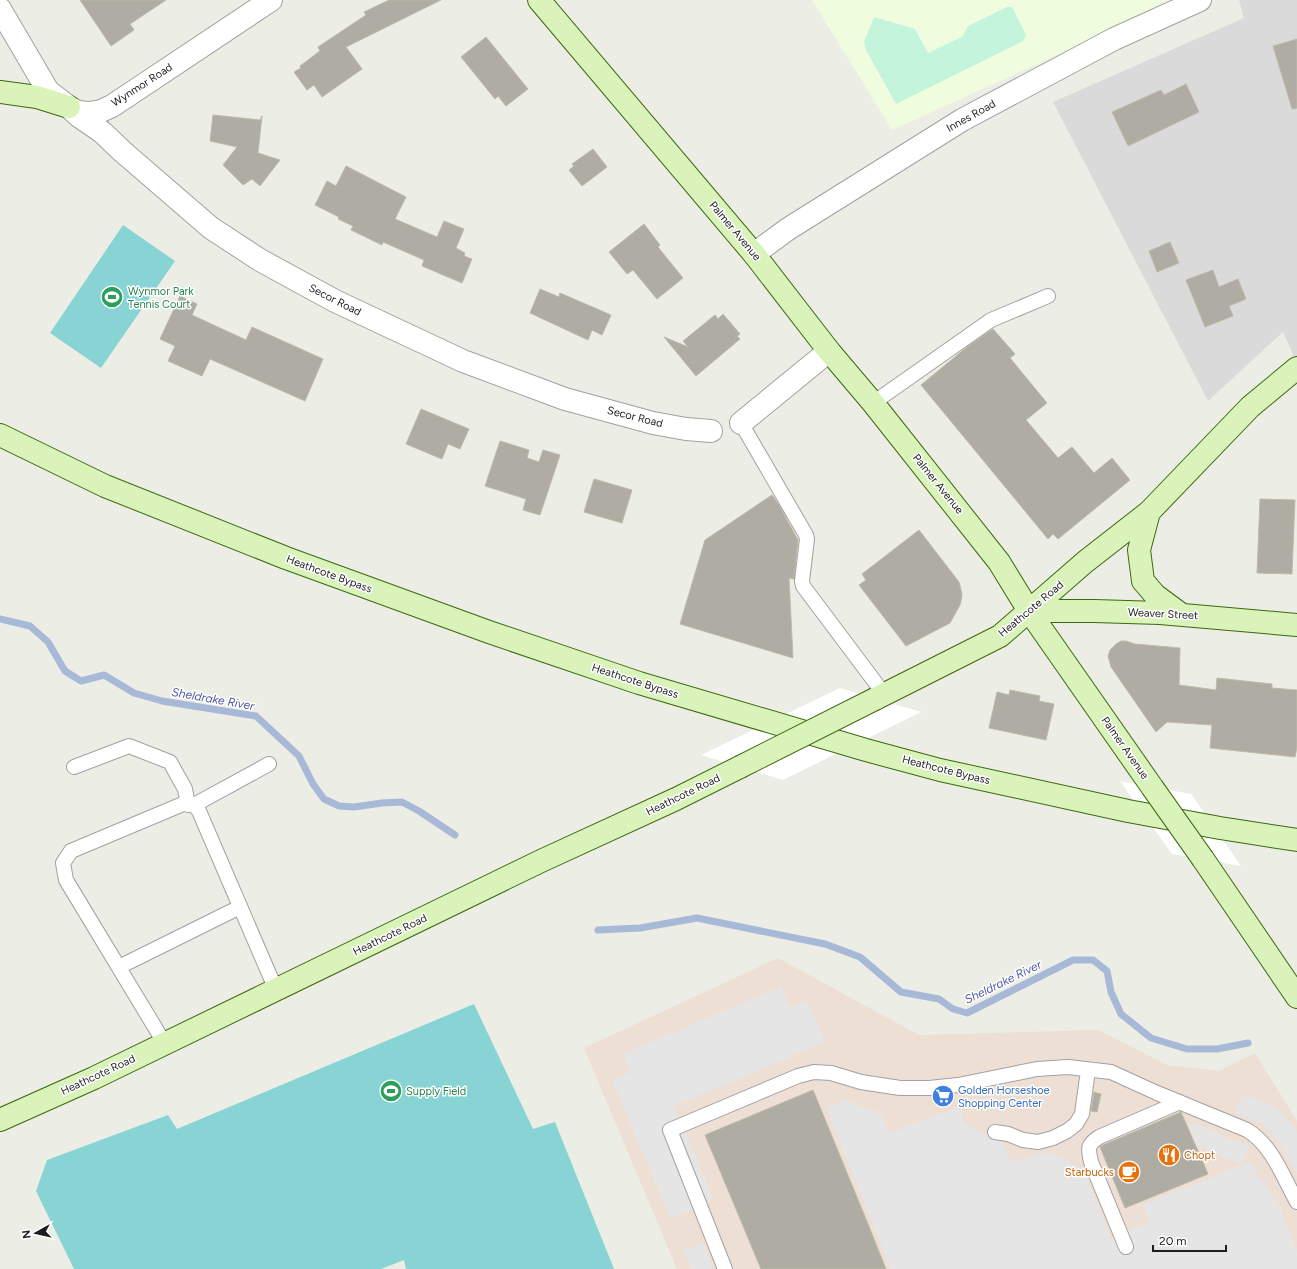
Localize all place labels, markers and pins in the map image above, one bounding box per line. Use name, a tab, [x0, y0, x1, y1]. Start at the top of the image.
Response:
sports icon: Wynmor Park Tennis Court	[99, 284, 125, 310]
place label: Wynmor Park Tennis Court	[128, 285, 194, 311]
sports icon: Supply Field	[378, 1078, 404, 1104]
supermarket icon: Golden Horseshoe Shopping Center	[930, 1083, 956, 1109]
place label: Golden Horseshoe Shopping Center	[958, 1084, 1050, 1110]
place label: Supply Field	[406, 1085, 466, 1098]
restaurant icon: Chopt	[1156, 1142, 1182, 1168]
place label: Chopt	[1184, 1149, 1215, 1162]
cafe icon: Starbucks	[1116, 1159, 1142, 1185]
place label: Starbucks	[1065, 1166, 1114, 1179]

